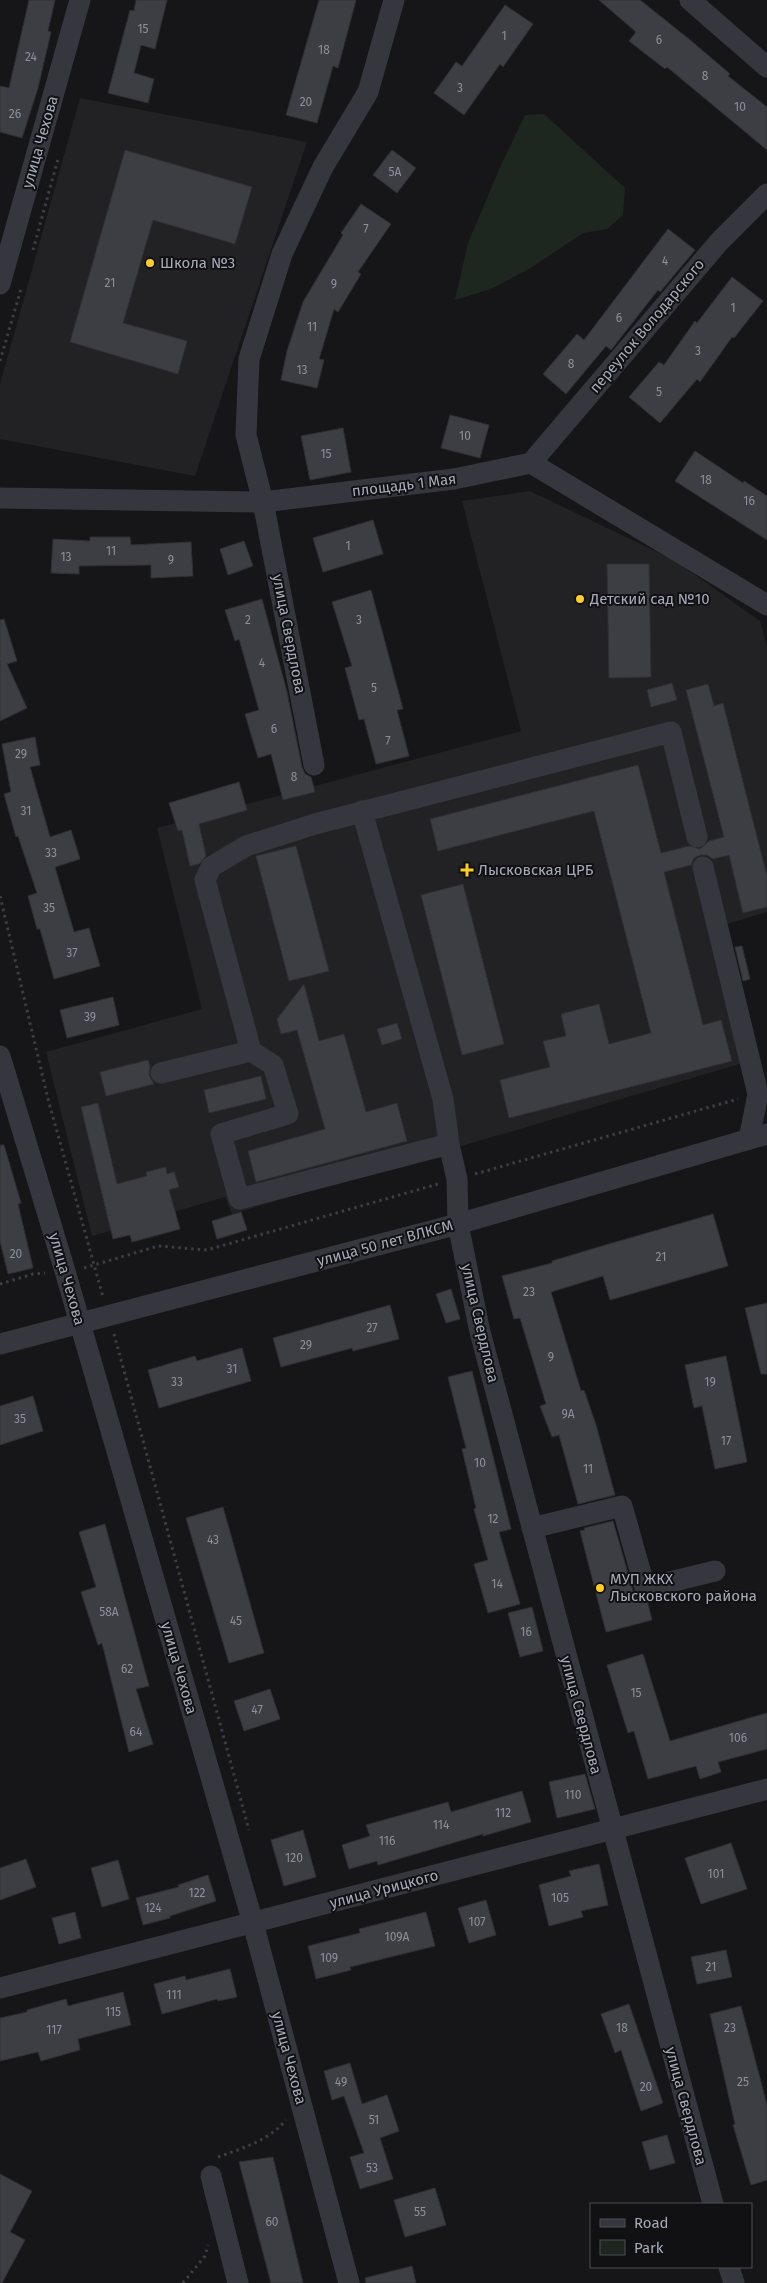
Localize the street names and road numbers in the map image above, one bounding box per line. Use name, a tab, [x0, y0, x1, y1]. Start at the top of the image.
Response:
street label: улица Чехова	[18, 94, 62, 190]
street label: переулок Володарского	[586, 255, 708, 397]
street label: площадь 1 Мая	[351, 470, 457, 500]
street label: улица Свердлова	[269, 573, 309, 695]
street label: улица 50 лет ВЛКСМ	[315, 1216, 455, 1270]
street label: улица Чехова	[45, 1231, 89, 1327]
street label: улица Свердлова	[458, 1262, 502, 1384]
street label: улица Чехова	[157, 1620, 201, 1716]
street label: улица Свердлова	[557, 1654, 605, 1776]
street label: улица Урицкого	[328, 1866, 440, 1912]
street label: улица Чехова	[268, 2010, 310, 2106]
street label: улица Свердлова	[662, 2045, 710, 2167]

